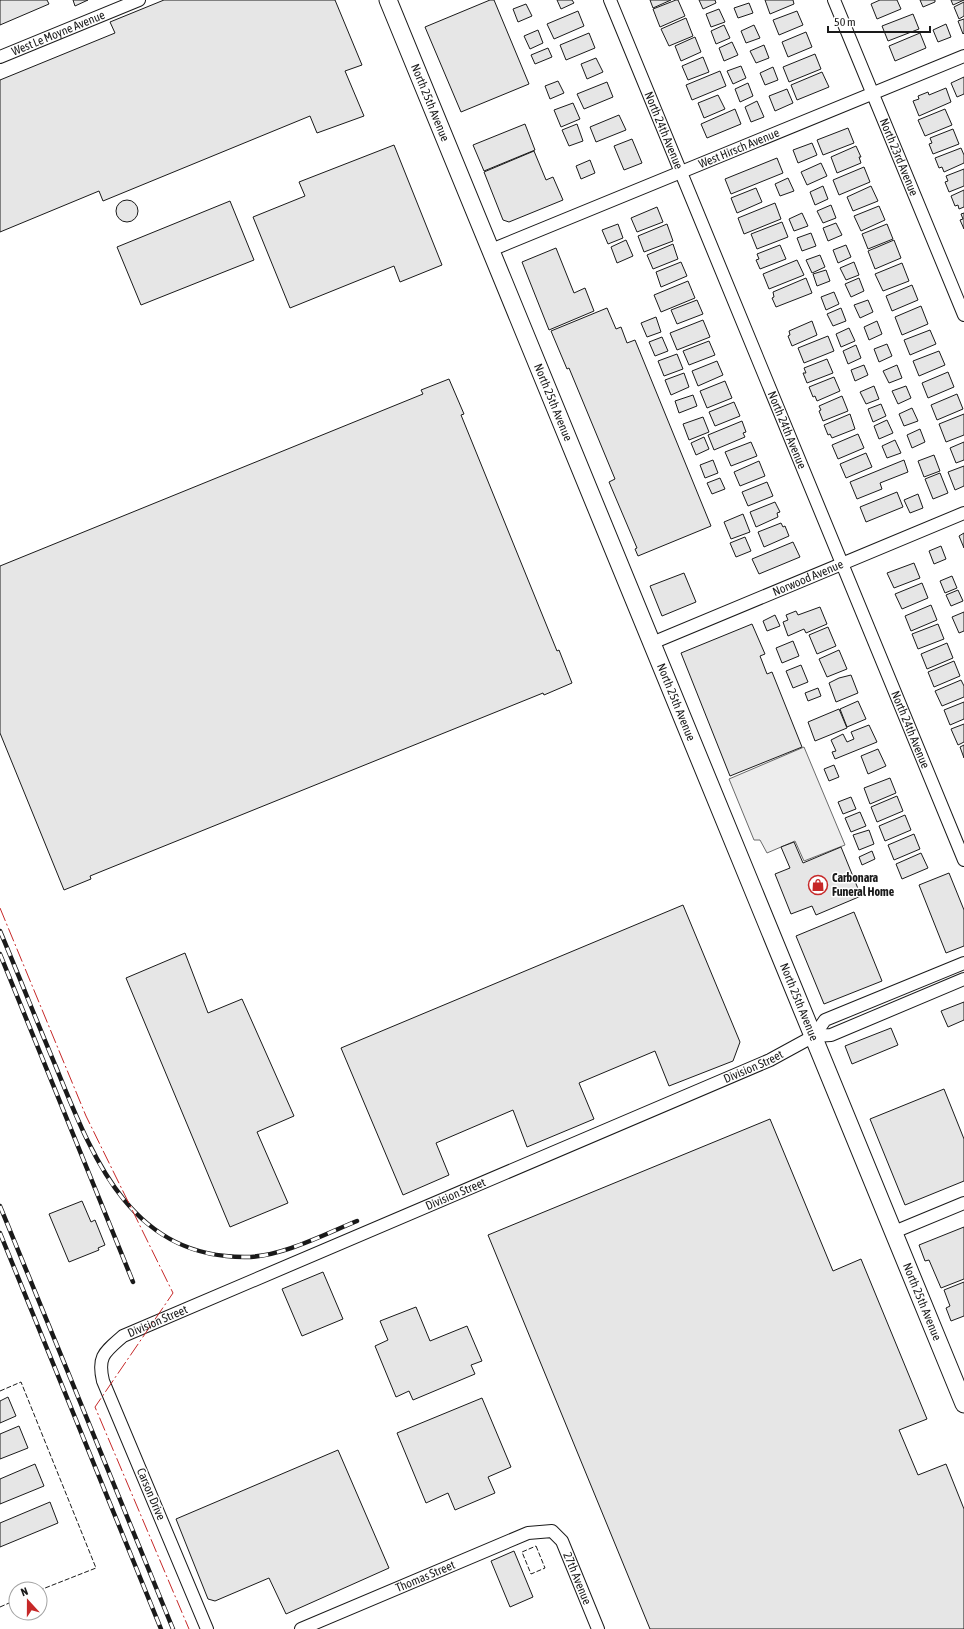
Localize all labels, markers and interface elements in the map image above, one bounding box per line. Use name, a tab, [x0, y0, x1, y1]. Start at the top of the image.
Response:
street label: West Le Moyne Avenue	[10, 8, 107, 58]
scale bar	[828, 8, 930, 34]
text: 50 m	[834, 15, 856, 29]
street label: North 25th Avenue	[408, 62, 452, 144]
street label: North 24th Avenue	[641, 90, 686, 171]
street label: North 23rd Avenue	[877, 116, 921, 198]
street label: West Hirsch Avenue	[697, 126, 781, 171]
street label: North 25th Avenue	[531, 362, 575, 443]
street label: North 24th Avenue	[765, 389, 809, 471]
street label: Norwood Avenue	[771, 557, 845, 599]
street label: North 25th Avenue	[654, 661, 698, 743]
street label: North 24th Avenue	[888, 689, 933, 770]
place label: Carbonara Funeral Home	[832, 871, 895, 899]
shop icon: Carbonara Funeral Home	[807, 874, 829, 896]
street label: North 25th Avenue	[777, 961, 821, 1043]
street label: Division Street	[721, 1047, 786, 1086]
street label: Division Street	[423, 1175, 488, 1213]
street label: North 25th Avenue	[900, 1261, 944, 1343]
street label: Division Street	[125, 1302, 190, 1340]
street label: Carson Drive	[134, 1466, 168, 1522]
street label: 27th Avenue	[560, 1550, 594, 1607]
street label: Thomas Street	[394, 1557, 458, 1595]
north arrow	[8, 1581, 48, 1621]
text: N	[19, 1585, 30, 1598]

